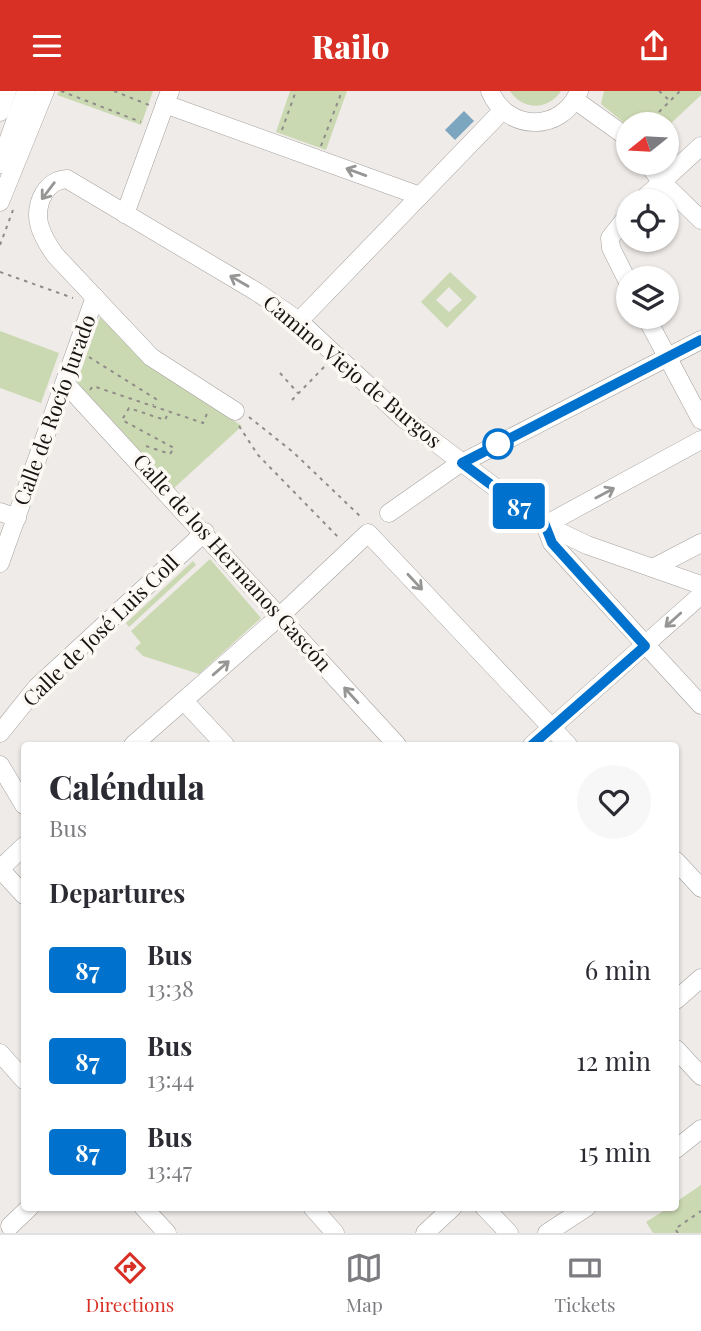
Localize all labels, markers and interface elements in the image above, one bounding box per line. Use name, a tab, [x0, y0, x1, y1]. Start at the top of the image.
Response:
text: Railo	[312, 24, 389, 67]
icon: menu	[28, 27, 66, 65]
icon: share	[635, 27, 673, 65]
north arrow	[616, 112, 679, 175]
map controls	[616, 112, 679, 329]
one-way arrow	[346, 165, 368, 178]
one-way arrow	[40, 182, 55, 200]
button: locate	[616, 189, 679, 252]
button: layers	[616, 266, 679, 329]
one-way arrow	[229, 274, 249, 288]
street label: Camino Viejo de Burgos	[258, 288, 448, 453]
street label: Calle de Rocío Jurado	[6, 310, 101, 509]
unlabelled marker	[483, 429, 513, 459]
street label: Calle de los Hermanos Gascón	[128, 447, 339, 677]
line badge: 87	[488, 483, 550, 529]
one-way arrow	[594, 485, 615, 499]
text: 87	[507, 490, 531, 522]
street label: Calle de José Luis Coll	[15, 548, 184, 712]
one-way arrow	[406, 573, 423, 590]
one-way arrow	[665, 612, 682, 629]
one-way arrow	[212, 660, 230, 676]
one-way arrow	[343, 686, 359, 704]
text: Caléndula	[49, 764, 205, 808]
button: heart	[577, 765, 651, 839]
text: Bus	[49, 812, 87, 843]
text: Departures	[49, 875, 185, 910]
text: Bus	[147, 937, 192, 972]
text: 6 min	[585, 952, 651, 987]
text: 87	[75, 954, 100, 986]
text: 13:38	[147, 972, 194, 1003]
text: Bus	[147, 1028, 192, 1063]
text: 12 min	[576, 1043, 651, 1078]
text: 87	[75, 1045, 100, 1077]
text: 13:44	[147, 1063, 194, 1094]
text: Bus	[147, 1119, 192, 1154]
text: 15 min	[579, 1134, 651, 1169]
text: 87	[75, 1136, 100, 1168]
text: 13:47	[147, 1154, 192, 1185]
tab: Directions	[85, 1249, 174, 1317]
tab: Map	[345, 1249, 383, 1317]
tab: Tickets	[554, 1249, 616, 1317]

